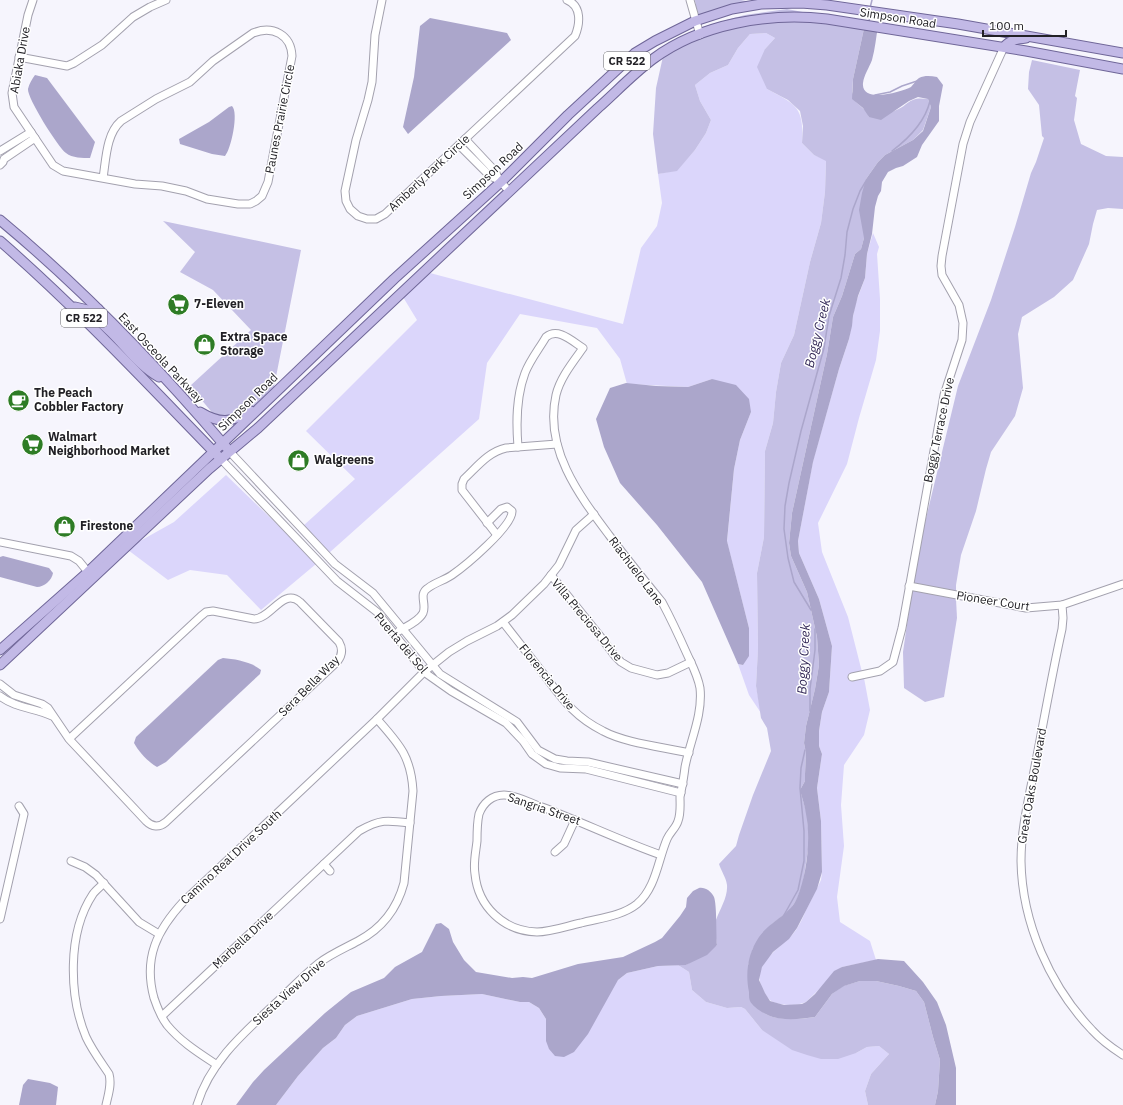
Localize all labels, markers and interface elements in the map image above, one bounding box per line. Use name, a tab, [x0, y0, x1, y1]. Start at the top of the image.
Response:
street label: Simpson Road	[859, 4, 937, 31]
scale bar	[983, 12, 1066, 38]
text: 100 m	[989, 18, 1024, 33]
street label: Abiaka Drive	[6, 25, 33, 94]
road number: CR 522	[604, 52, 650, 70]
street label: Paunes Prairie Circle	[262, 63, 298, 175]
street label: Amberly Park Circle	[385, 131, 473, 214]
street label: Simpson Road	[459, 139, 526, 202]
supermarket icon: 7-Eleven	[165, 291, 191, 317]
place label: 7-Eleven	[194, 296, 244, 311]
water label: Boggy Creek	[801, 297, 834, 369]
road number: CR 522	[61, 309, 107, 327]
street label: East Osceola Parkway	[116, 309, 207, 406]
place label: Extra Space Storage	[220, 329, 288, 358]
shop icon: Extra Space Storage	[192, 331, 218, 357]
street label: Simpson Road	[215, 369, 281, 434]
street label: Boggy Terrace Drive	[920, 376, 957, 484]
place label: The Peach Cobbler Factory	[34, 385, 124, 414]
cafe icon: The Peach Cobbler Factory	[6, 387, 32, 413]
place label: Walmart Neighborhood Market	[48, 429, 170, 458]
supermarket icon: Walmart Neighborhood Market	[20, 431, 46, 457]
shop icon: Walgreens	[286, 447, 312, 473]
place label: Walgreens	[314, 452, 374, 467]
shop icon: Firestone	[51, 513, 77, 539]
place label: Firestone	[80, 518, 133, 533]
street label: Riachuelo Lane	[606, 533, 667, 608]
street label: Villa Preciosa Drive	[549, 575, 626, 664]
street label: Pioneer Court	[955, 587, 1031, 614]
street label: Puerta del Sol	[371, 609, 431, 676]
water label: Boggy Creek	[793, 623, 814, 695]
street label: Florencia Drive	[516, 641, 579, 713]
street label: Sera Bella Way	[275, 652, 342, 719]
street label: Great Oaks Boulevard	[1014, 727, 1049, 845]
street label: Sangria Street	[506, 789, 583, 828]
street label: Camino Real Drive South	[177, 806, 284, 907]
street label: Marbella Drive	[209, 907, 276, 972]
street label: Siesta View Drive	[249, 955, 328, 1028]

